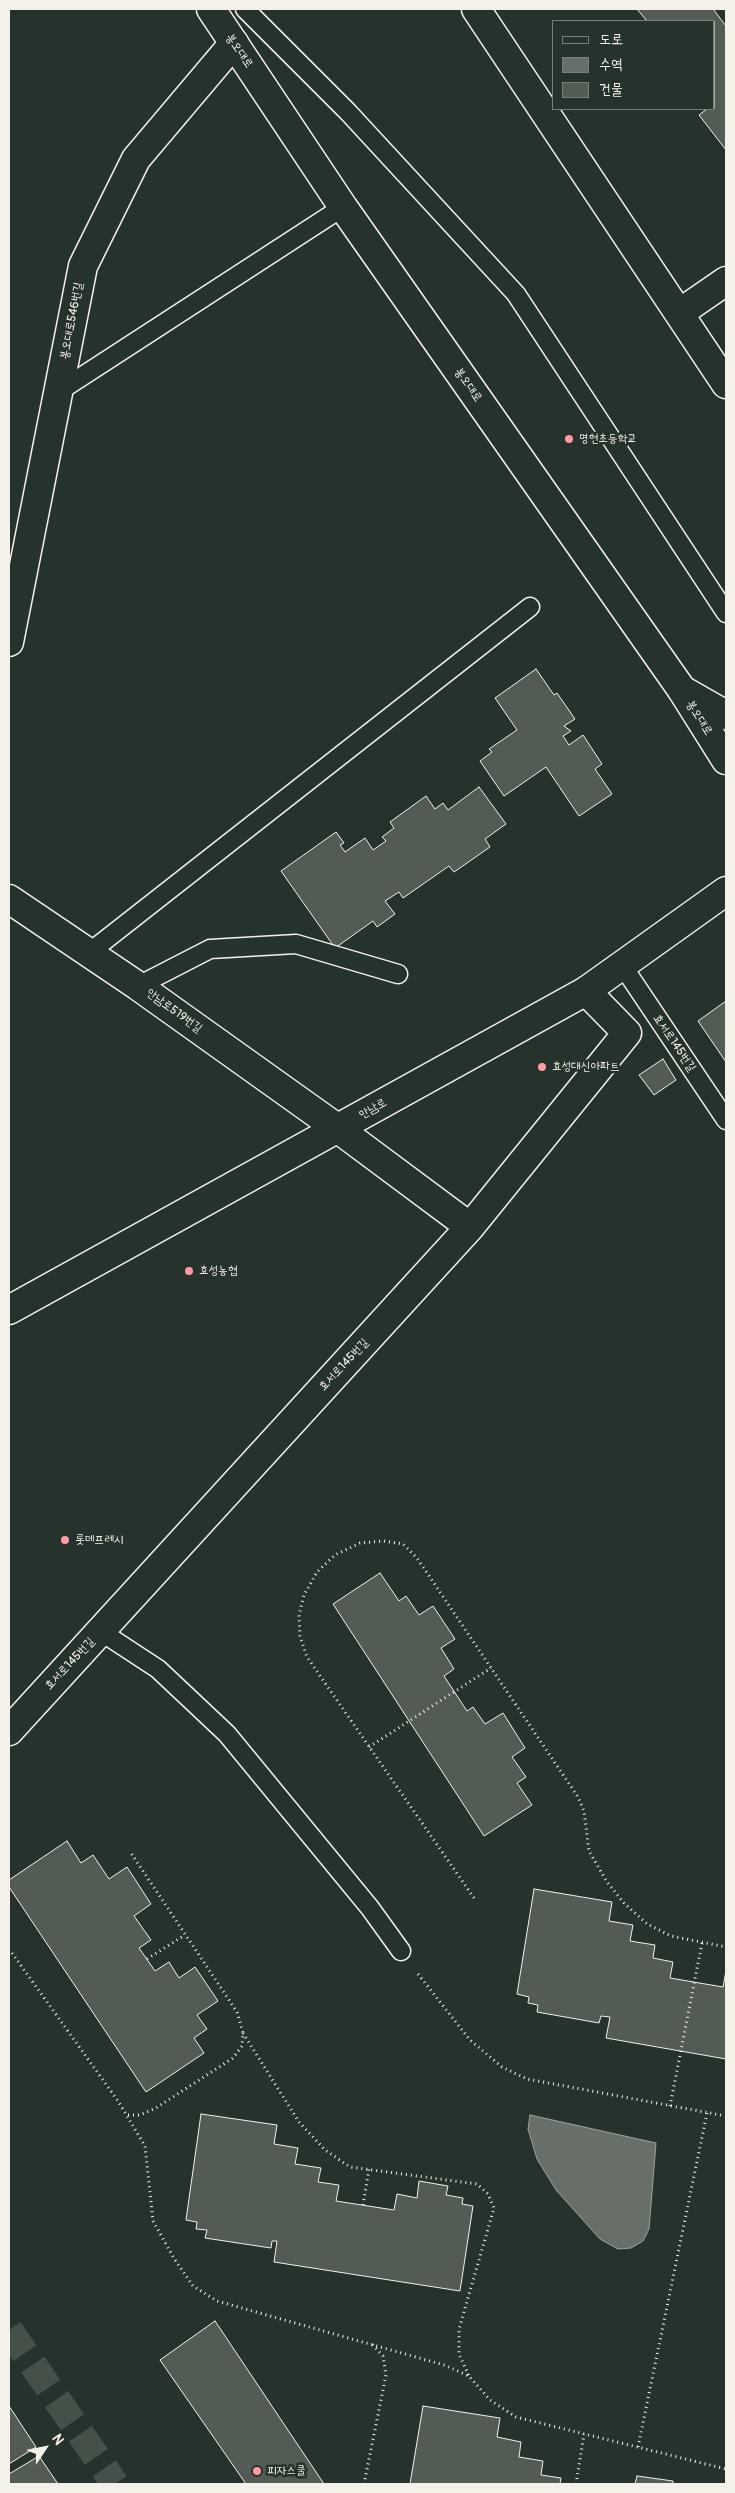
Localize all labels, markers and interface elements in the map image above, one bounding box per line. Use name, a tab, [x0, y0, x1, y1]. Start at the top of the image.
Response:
legend	[552, 20, 715, 110]
text: 도로	[599, 30, 623, 49]
street label: 봉오대로	[222, 31, 256, 71]
text: 수역	[599, 55, 623, 74]
text: 건물	[599, 80, 623, 99]
street label: 봉오대로546번길	[57, 281, 87, 361]
street label: 봉오대로	[451, 365, 485, 405]
place label: 명현초등학교	[579, 432, 637, 446]
marker: 명현초등학교	[563, 433, 575, 445]
street label: 봉오대로	[683, 698, 715, 738]
street label: 안남로519번길	[143, 986, 205, 1036]
street label: 효서로145번길	[649, 1011, 699, 1075]
place label: 효성대신아파트	[552, 1060, 620, 1074]
marker: 효성대신아파트	[536, 1061, 548, 1073]
street label: 안남로	[357, 1096, 389, 1122]
place label: 효성농협	[199, 1264, 238, 1278]
marker: 효성농협	[183, 1265, 195, 1277]
street label: 효서로145번길	[316, 1336, 372, 1394]
place label: 롯데프레시	[75, 1533, 123, 1547]
marker: 롯데프레시	[59, 1534, 71, 1546]
street label: 효서로145번길	[42, 1635, 98, 1693]
north arrow	[20, 2423, 70, 2473]
text: N	[48, 2431, 68, 2448]
place label: 피자스쿨	[267, 2464, 306, 2478]
marker: 피자스쿨	[251, 2465, 263, 2477]

